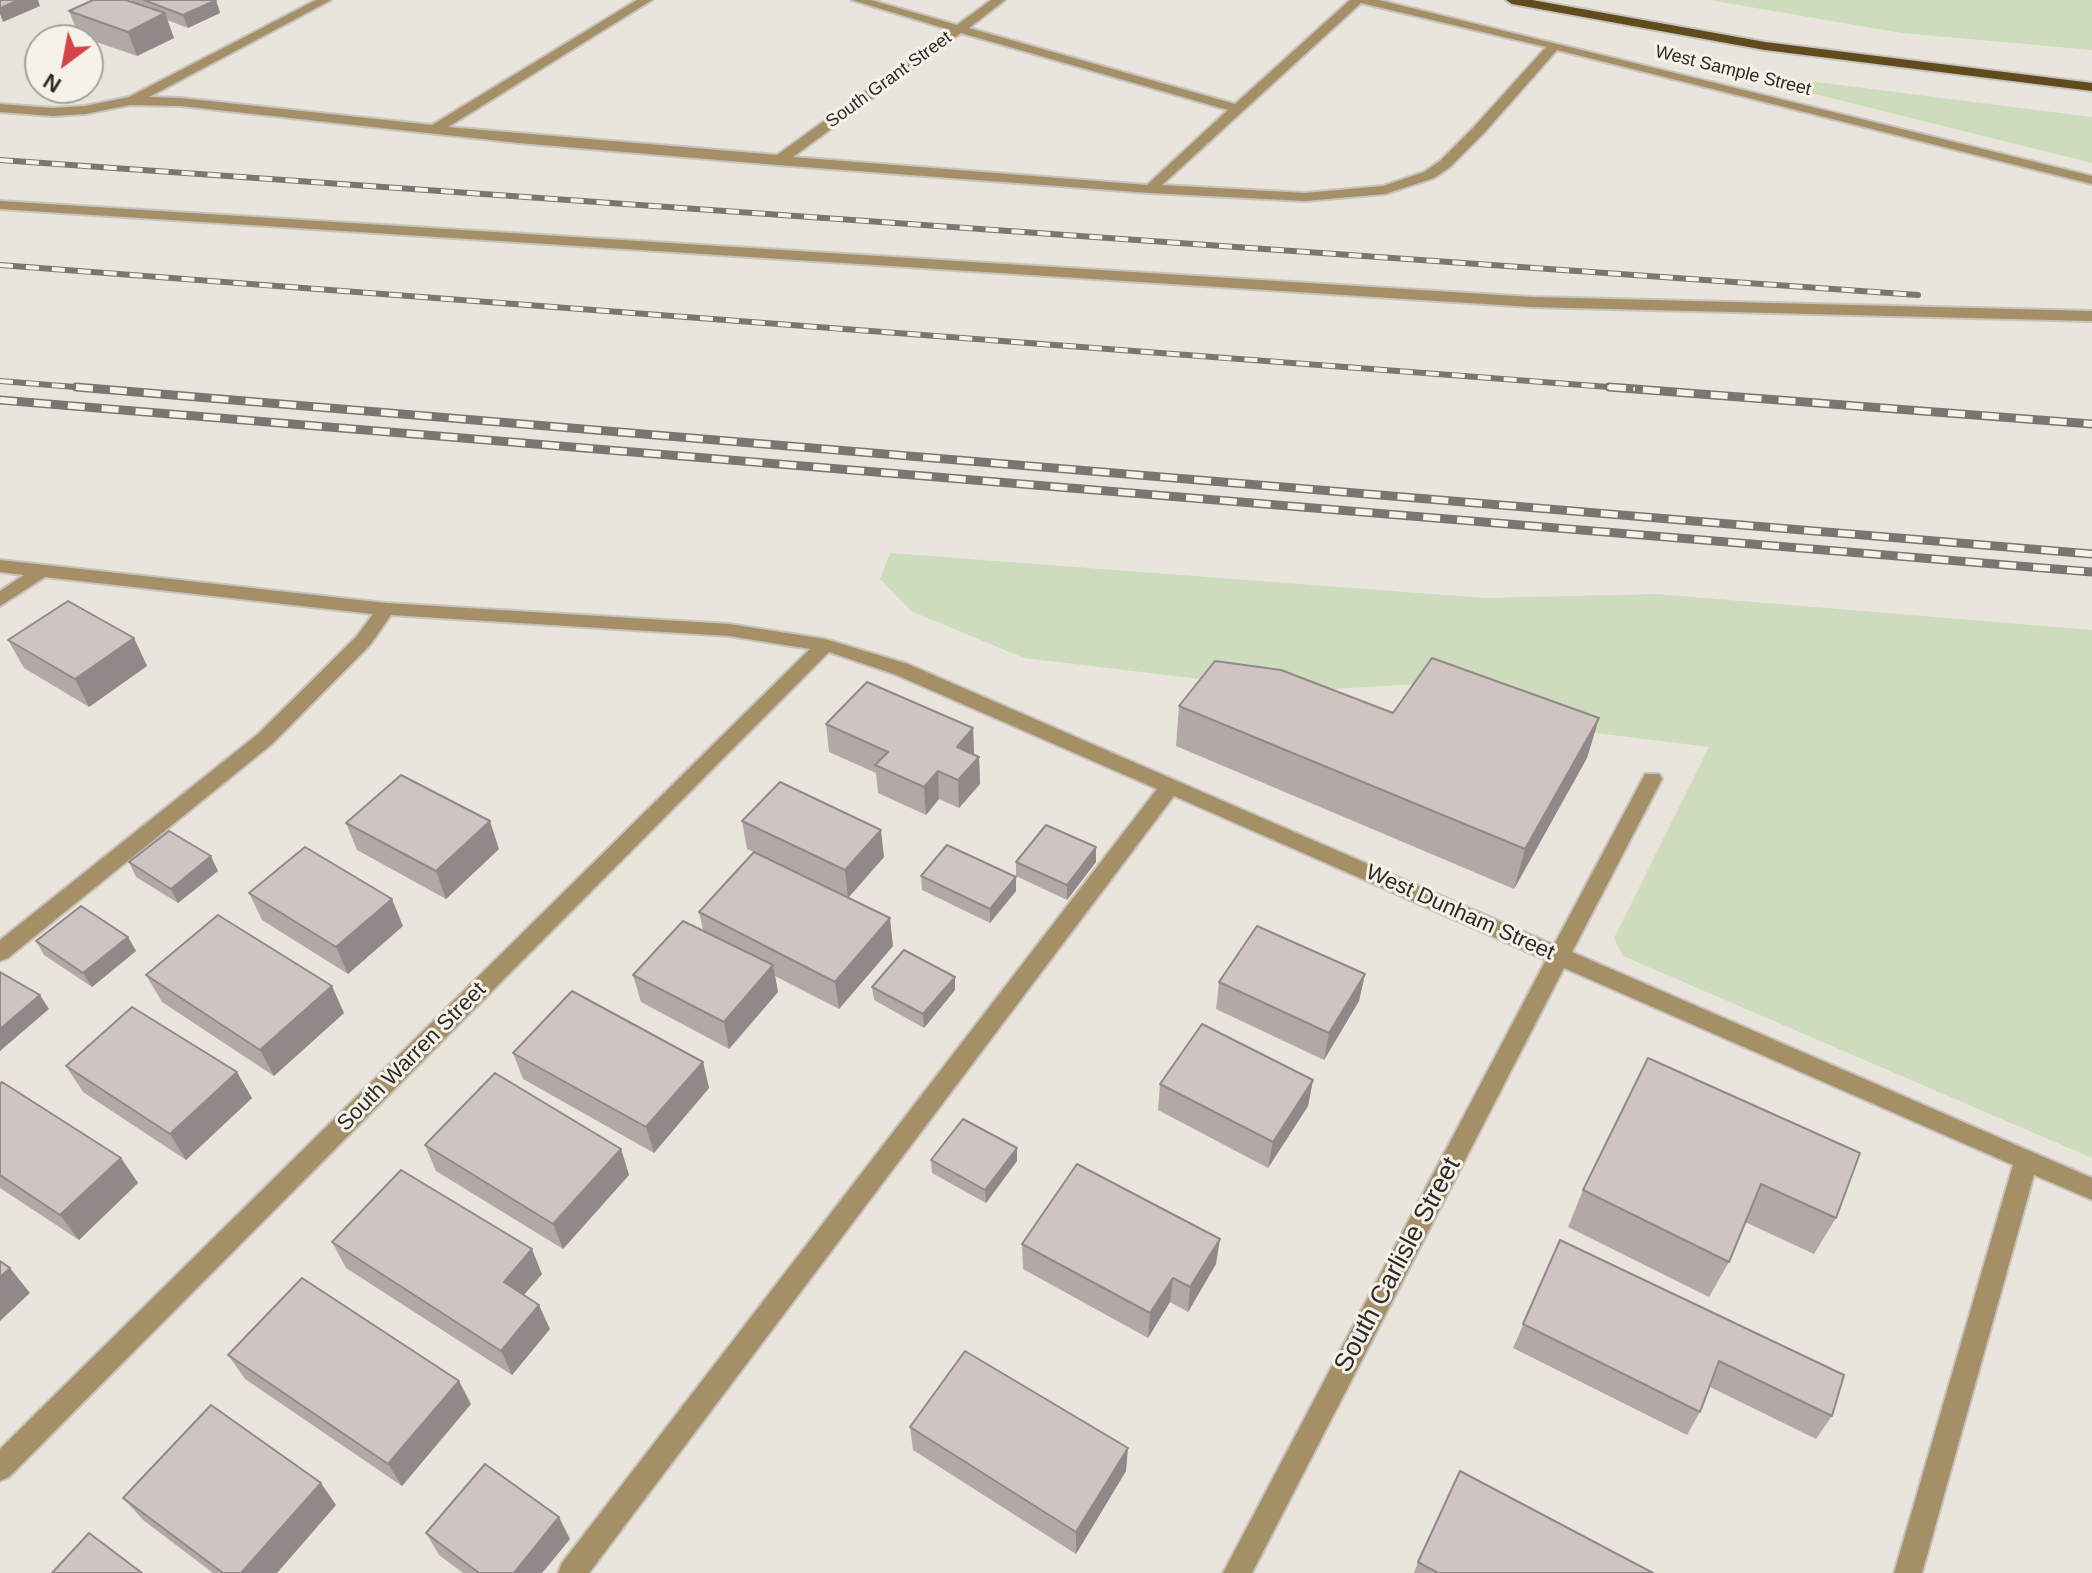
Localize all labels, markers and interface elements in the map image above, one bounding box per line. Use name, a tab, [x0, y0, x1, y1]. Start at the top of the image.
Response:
north arrow	[24, 24, 104, 104]
street label: South Grant Street	[822, 27, 956, 133]
street label: West Sample Street	[1653, 41, 1813, 101]
text: N	[39, 68, 65, 98]
street label: West Dunham Street	[1362, 859, 1558, 967]
street label: South Warren Street	[332, 977, 492, 1137]
street label: South Carlisle Street	[1328, 1152, 1468, 1378]

